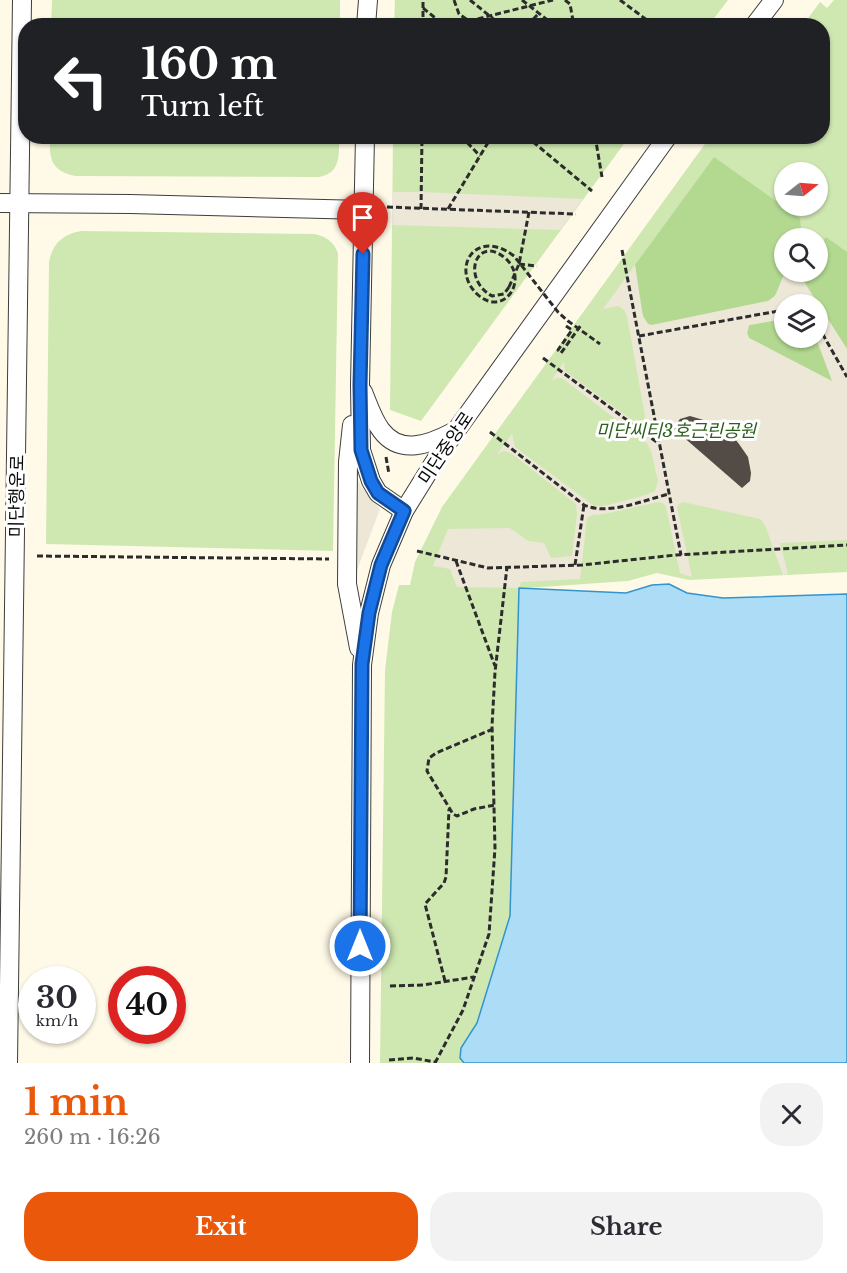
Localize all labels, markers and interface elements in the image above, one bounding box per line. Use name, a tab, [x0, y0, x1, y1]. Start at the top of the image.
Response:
text: 160 m	[141, 38, 277, 90]
icon: left	[42, 42, 120, 120]
text: Turn left	[141, 90, 264, 123]
north arrow	[774, 162, 828, 216]
map controls	[774, 162, 828, 348]
pin	[337, 192, 388, 254]
icon: arrive	[346, 201, 379, 234]
button: search	[774, 228, 828, 282]
button: layers	[774, 294, 828, 348]
street label: 미단중앙로	[414, 408, 478, 488]
park label: 미단씨티3호근린공원	[596, 420, 758, 442]
street label: 미단행운로	[5, 454, 29, 538]
position arrow	[328, 914, 392, 978]
speed limit sign: 40	[108, 966, 186, 1044]
text: 30	[36, 979, 78, 1016]
text: km/h	[36, 1011, 78, 1030]
text: 1 min	[24, 1080, 128, 1125]
button: close	[760, 1083, 823, 1146]
text: 260 m · 16:26	[24, 1125, 161, 1149]
button: Exit	[24, 1192, 418, 1261]
button: Share	[430, 1192, 823, 1261]

